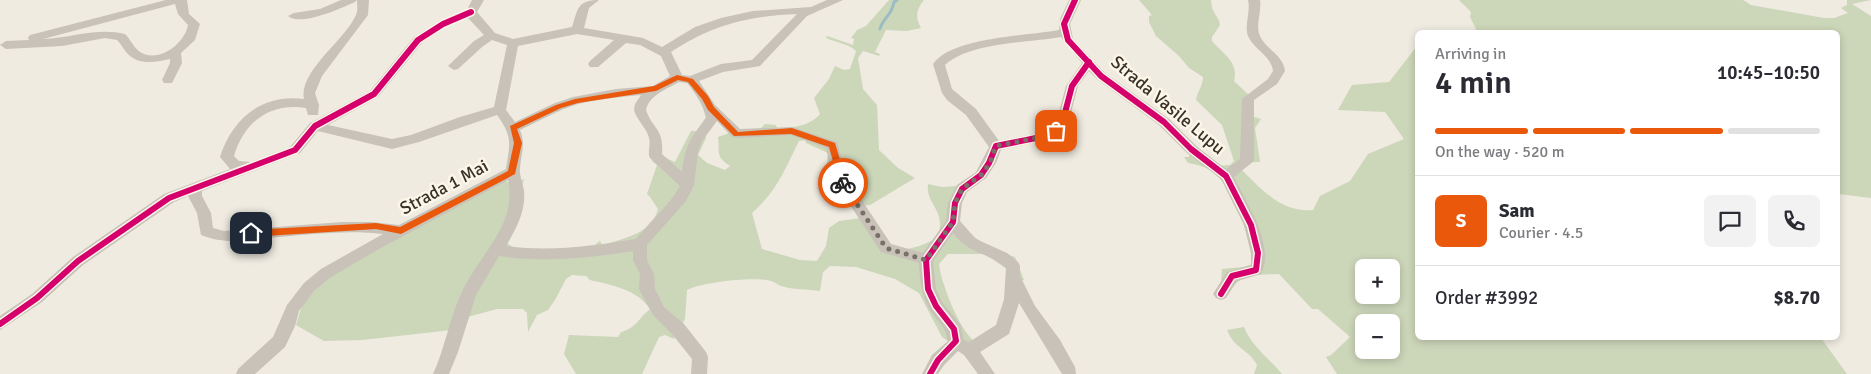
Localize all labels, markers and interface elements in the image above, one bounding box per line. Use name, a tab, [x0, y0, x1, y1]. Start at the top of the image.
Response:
text: Arriving in	[1435, 44, 1506, 64]
street label: Strada Vasile Lupu	[1106, 51, 1230, 159]
text: 10:45–10:50	[1717, 61, 1820, 85]
text: 4 min	[1435, 63, 1512, 102]
pin	[1035, 110, 1077, 152]
icon: bag	[1042, 117, 1070, 145]
text: On the way · 520 m	[1435, 142, 1565, 162]
street label: Strada 1 Mai	[396, 155, 492, 219]
courier	[818, 158, 868, 208]
icon: bike	[829, 169, 857, 197]
button: chat	[1704, 195, 1756, 247]
button: phone	[1768, 195, 1820, 247]
text: Sam	[1499, 199, 1535, 223]
text: S	[1456, 209, 1466, 233]
pin	[230, 212, 272, 254]
icon: home	[237, 219, 265, 247]
text: Courier · 4.5	[1499, 223, 1583, 243]
map controls	[1355, 259, 1400, 359]
button: +	[1355, 259, 1400, 304]
text: Order #3992	[1435, 286, 1538, 310]
text: $8.70	[1774, 286, 1820, 310]
button: −	[1355, 314, 1400, 359]

